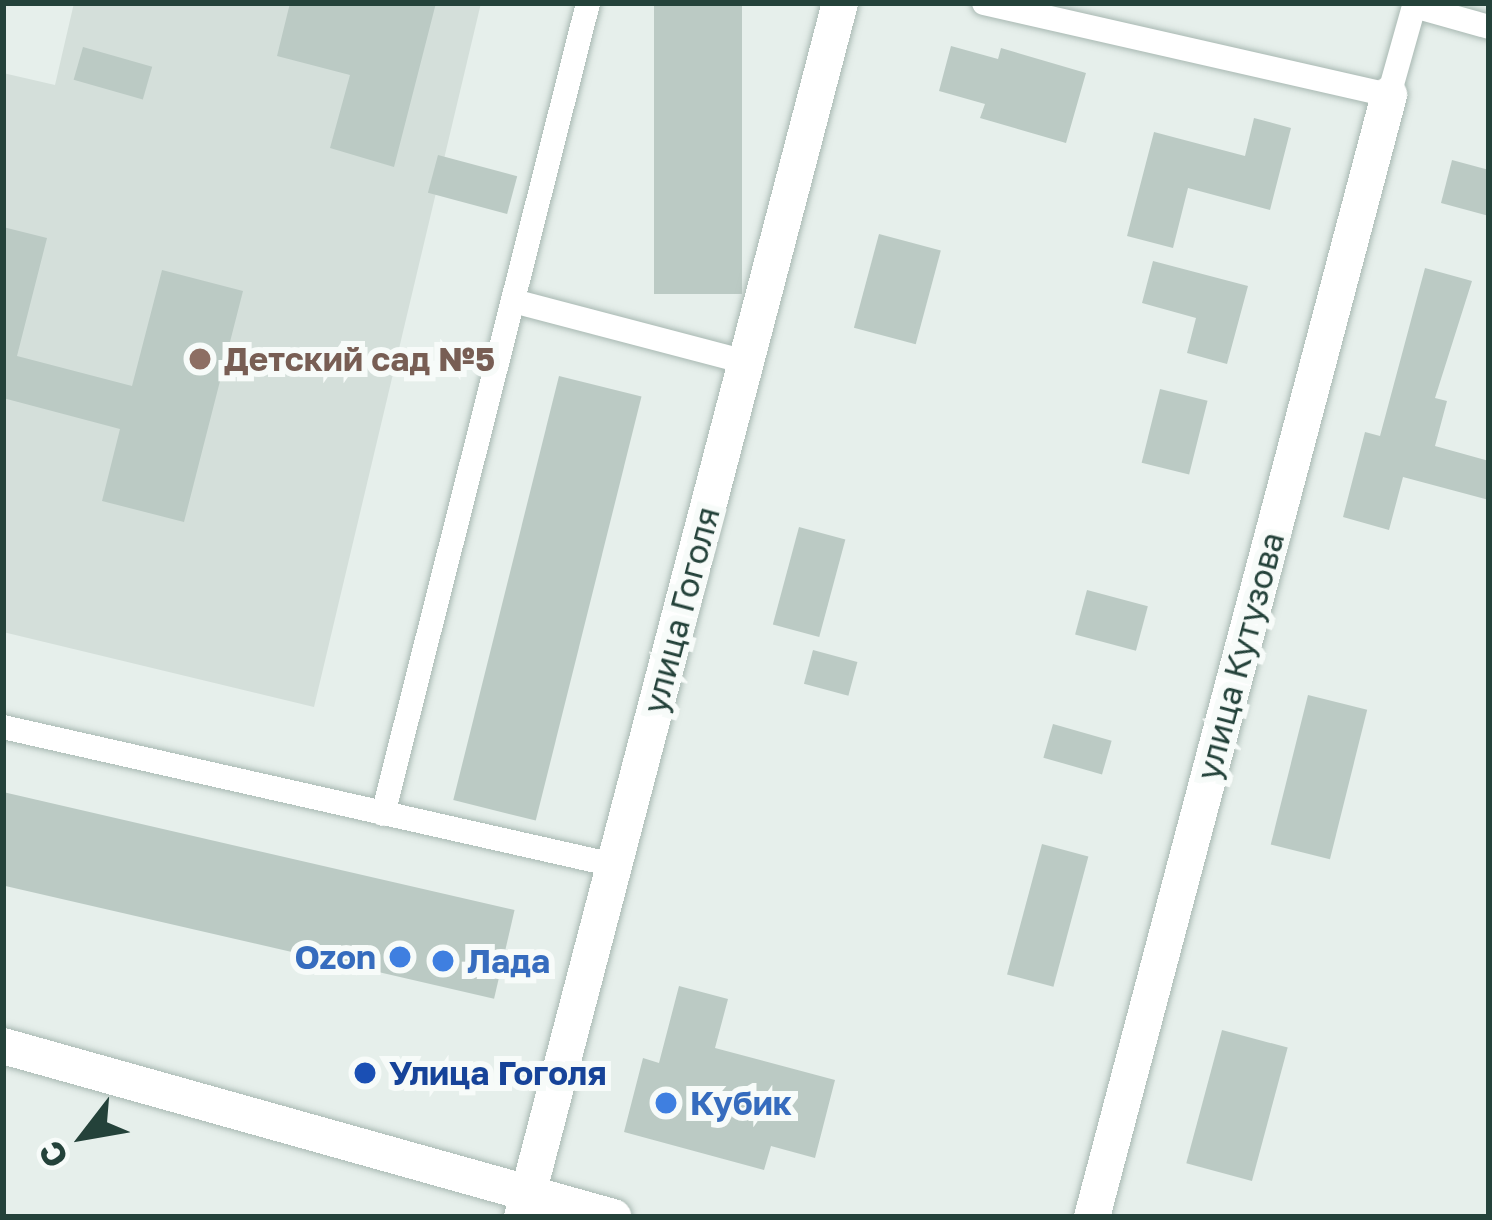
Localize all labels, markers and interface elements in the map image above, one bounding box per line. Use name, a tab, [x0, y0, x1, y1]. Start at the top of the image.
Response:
place label: Детский сад №5	[224, 339, 495, 379]
marker: Детский сад №5	[187, 346, 213, 372]
street label: улица Гоголя	[634, 502, 728, 718]
street label: улица Кутузова	[1188, 528, 1292, 784]
place label: Ozon	[294, 937, 376, 977]
place label: Лада	[467, 941, 550, 981]
marker: Ozon	[387, 944, 413, 970]
marker: Лада	[430, 948, 456, 974]
place label: Улица Гоголя	[389, 1053, 607, 1093]
marker: Улица Гоголя	[352, 1060, 378, 1086]
north arrow	[24, 1076, 144, 1196]
place label: Кубик	[690, 1083, 792, 1123]
marker: Кубик	[653, 1090, 679, 1116]
text: С	[30, 1135, 75, 1175]

